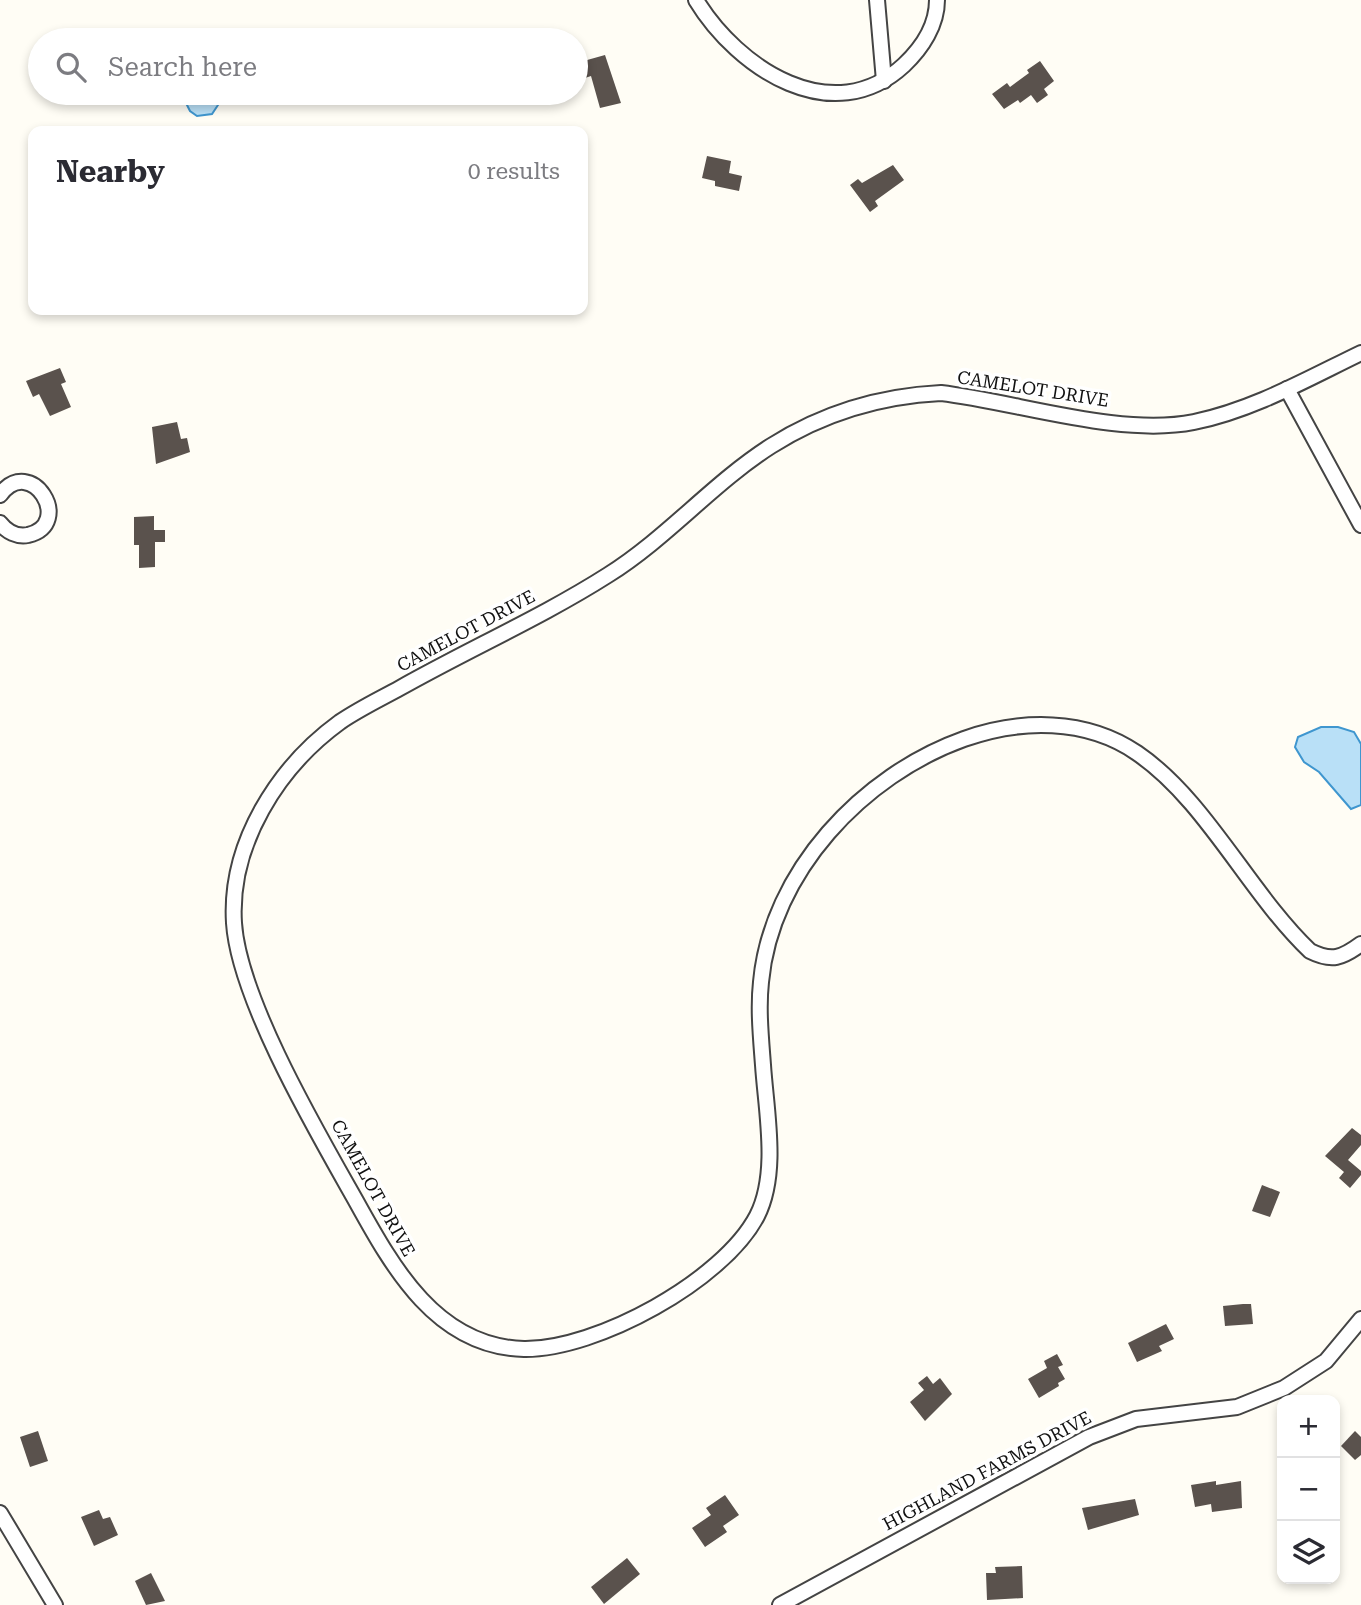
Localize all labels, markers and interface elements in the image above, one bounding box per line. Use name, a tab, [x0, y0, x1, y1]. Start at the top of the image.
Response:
search box	[28, 28, 588, 105]
icon: search	[52, 48, 90, 86]
text: Search here	[108, 52, 257, 82]
text: Nearby	[56, 154, 165, 189]
text: 0 results	[468, 158, 560, 185]
street label: CAMELOT DRIVE	[956, 366, 1110, 411]
street label: CAMELOT DRIVE	[393, 585, 538, 676]
street label: CAMELOT DRIVE	[327, 1116, 420, 1260]
map controls	[1277, 1395, 1340, 1584]
button: +	[1277, 1395, 1340, 1458]
street label: HIGHLAND FARMS DRIVE	[879, 1407, 1094, 1534]
button: −	[1277, 1458, 1340, 1521]
button: layers	[1277, 1521, 1340, 1584]

